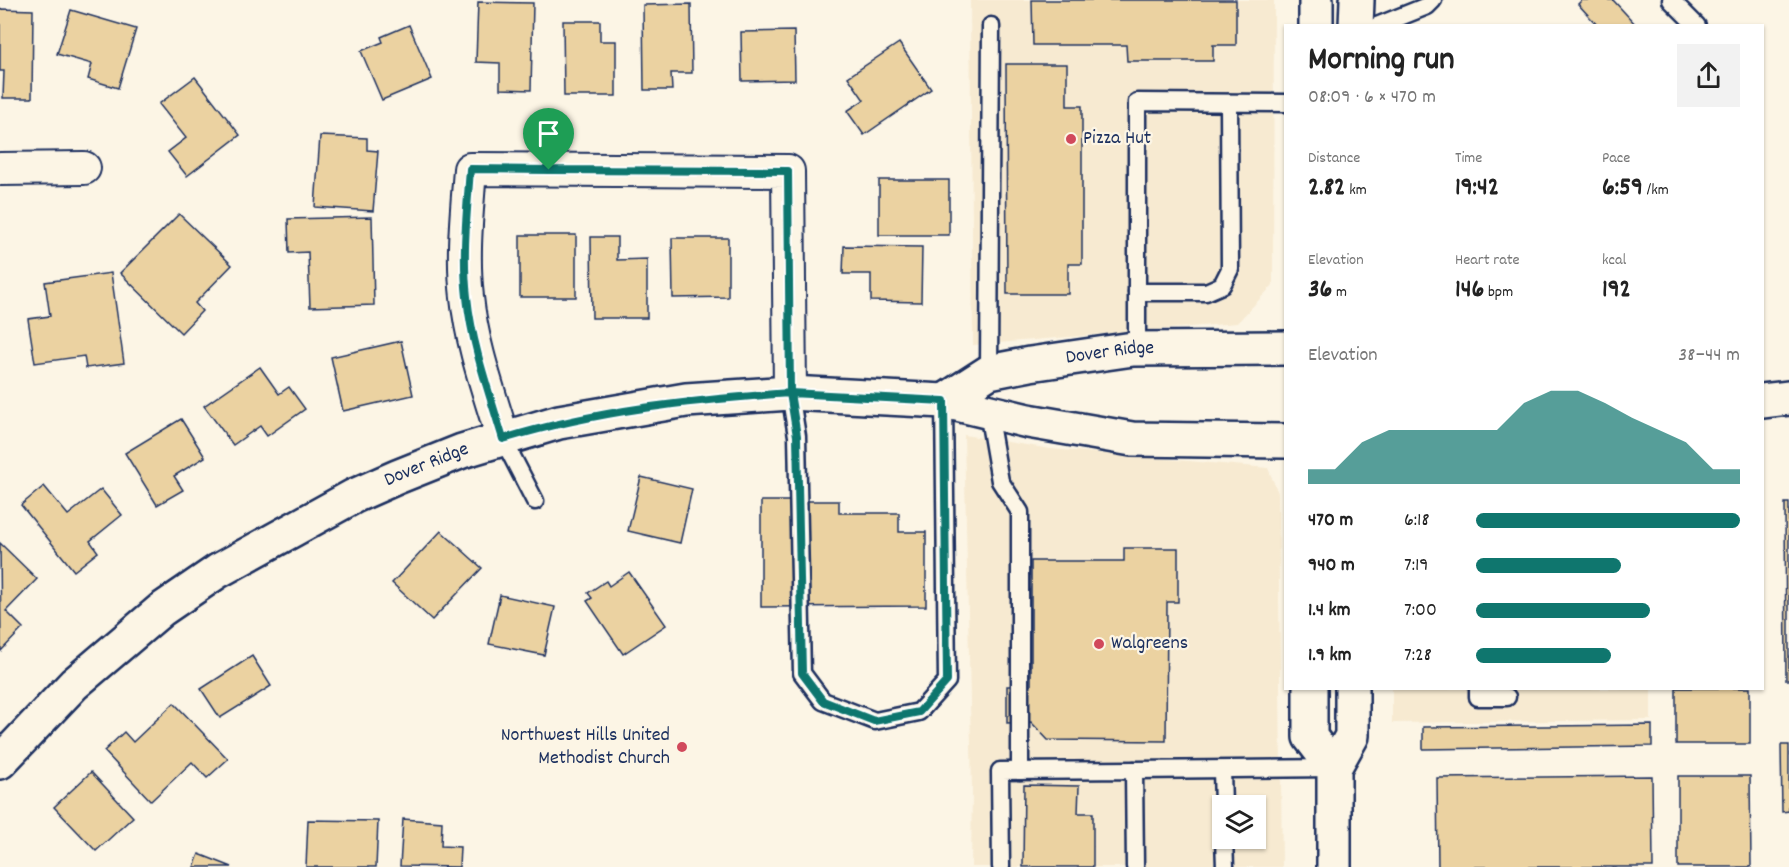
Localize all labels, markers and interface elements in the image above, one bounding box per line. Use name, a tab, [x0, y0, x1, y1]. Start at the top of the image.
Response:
text: Morning run	[1308, 38, 1455, 85]
button: share	[1677, 44, 1740, 107]
text: 08:09 · 6 × 470 m	[1308, 84, 1436, 112]
pin	[523, 108, 574, 170]
icon: arrive	[532, 117, 565, 150]
place label: Pizza Hut	[1083, 125, 1151, 153]
marker: Pizza Hut	[1064, 132, 1078, 146]
text: Distance	[1308, 147, 1360, 170]
text: Time	[1455, 147, 1482, 170]
text: Pace	[1602, 147, 1630, 170]
text: 2.82	[1308, 170, 1345, 207]
text: 19:42	[1455, 170, 1499, 207]
text: 6:59	[1602, 170, 1643, 207]
text: km	[1345, 179, 1367, 202]
text: /km	[1643, 179, 1669, 202]
text: Elevation	[1308, 249, 1364, 272]
text: Heart rate	[1455, 249, 1520, 272]
text: kcal	[1602, 249, 1626, 272]
text: 36	[1308, 272, 1332, 309]
text: 146	[1455, 272, 1484, 309]
text: 192	[1602, 272, 1631, 309]
text: m	[1332, 281, 1347, 304]
text: bpm	[1484, 281, 1513, 304]
street label: Dover Ridge	[1064, 335, 1154, 373]
text: Elevation	[1308, 342, 1378, 370]
text: 38–44 m	[1678, 342, 1740, 370]
street label: Dover Ridge	[380, 436, 472, 495]
text: 470 m	[1308, 507, 1353, 535]
text: 6:18	[1404, 507, 1430, 535]
text: 940 m	[1308, 552, 1355, 580]
text: 7:19	[1404, 552, 1429, 580]
text: 1.4 km	[1308, 597, 1351, 625]
text: 7:00	[1404, 597, 1437, 625]
place label: Walgreens	[1111, 630, 1188, 658]
marker: Walgreens	[1092, 637, 1106, 651]
text: 1.9 km	[1308, 642, 1351, 670]
text: 7:28	[1404, 642, 1432, 670]
place label: Northwest Hills United Methodist Church	[501, 722, 670, 773]
marker: Northwest Hills United Methodist Church	[675, 740, 689, 754]
map controls	[1212, 795, 1266, 849]
button: layers	[1212, 795, 1266, 849]

